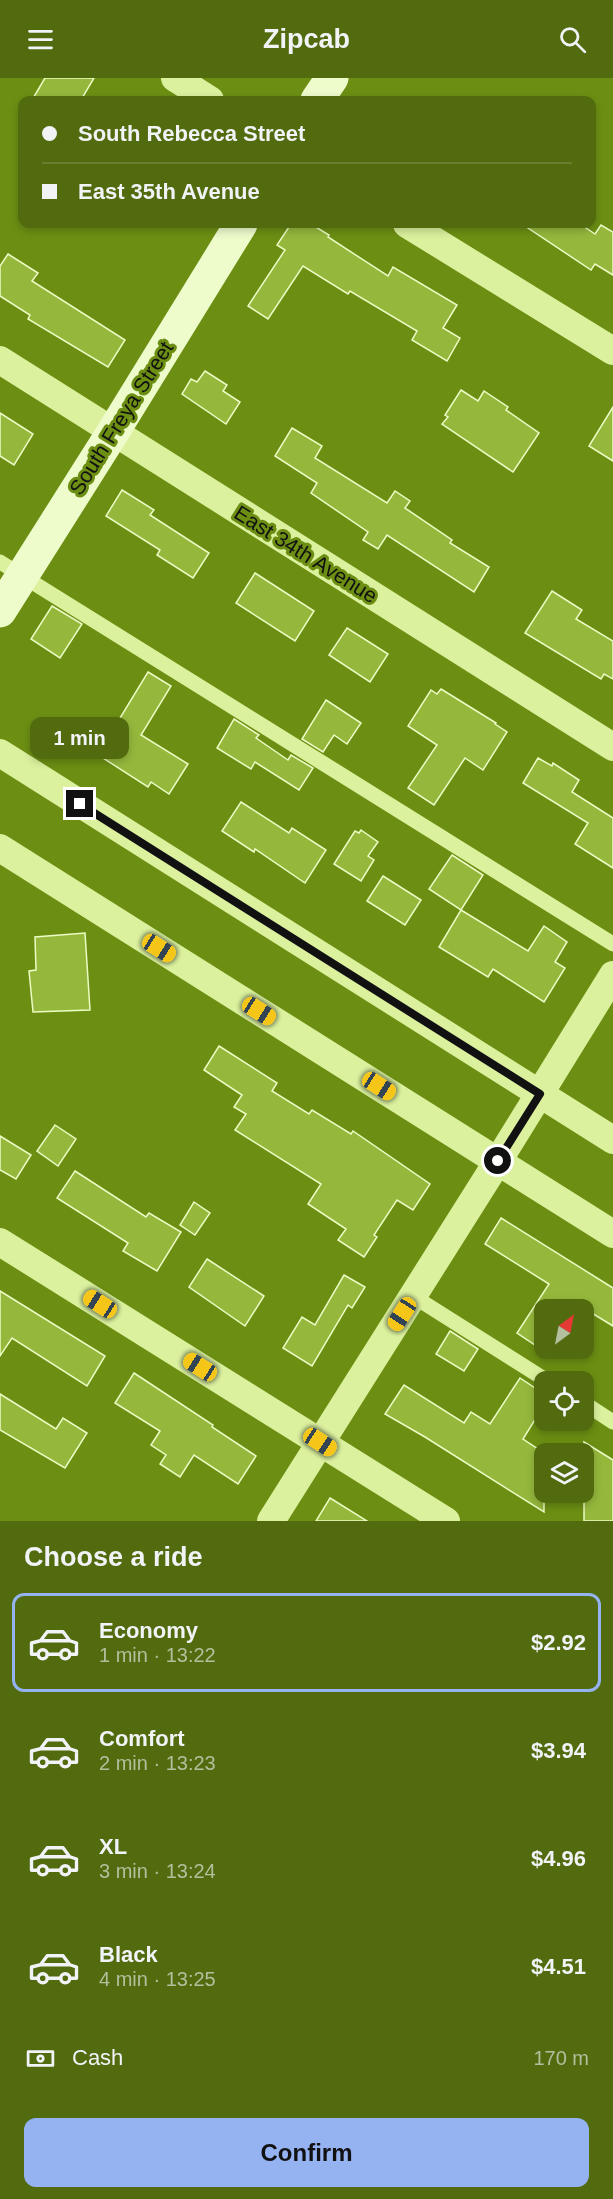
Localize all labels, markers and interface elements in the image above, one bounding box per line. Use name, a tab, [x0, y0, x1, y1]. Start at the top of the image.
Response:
icon: menu	[24, 23, 57, 56]
icon: search	[556, 23, 589, 56]
text: Zipcab	[263, 24, 350, 54]
text: South Rebecca Street	[78, 121, 305, 146]
text: East 35th Avenue	[78, 179, 260, 204]
street label: South Freya Street	[65, 337, 178, 499]
street label: East 34th Avenue	[230, 501, 382, 607]
callout: 1 min	[31, 717, 130, 759]
text: 1 min	[53, 727, 106, 749]
route end	[66, 790, 93, 817]
car	[139, 931, 179, 965]
car	[239, 994, 279, 1028]
car	[359, 1069, 399, 1103]
route start	[484, 1147, 511, 1174]
car	[80, 1287, 120, 1321]
car	[385, 1294, 419, 1334]
north arrow	[534, 1299, 594, 1359]
map controls	[534, 1299, 594, 1503]
car	[180, 1350, 220, 1384]
button: locate	[534, 1371, 594, 1431]
car	[300, 1425, 340, 1459]
button: layers	[534, 1443, 594, 1503]
text: Choose a ride	[24, 1542, 203, 1572]
icon: car	[27, 1616, 81, 1670]
text: Economy	[99, 1618, 198, 1643]
text: $2.92	[531, 1630, 586, 1655]
text: 1 min · 13:22	[99, 1644, 216, 1666]
icon: car	[27, 1724, 81, 1778]
text: Comfort	[99, 1726, 185, 1751]
text: $3.94	[531, 1738, 586, 1763]
text: 2 min · 13:23	[99, 1752, 216, 1774]
icon: car	[27, 1832, 81, 1886]
text: XL	[99, 1834, 127, 1859]
text: $4.96	[531, 1846, 586, 1871]
text: 3 min · 13:24	[99, 1860, 216, 1882]
icon: car	[27, 1940, 81, 1994]
text: Black	[99, 1942, 158, 1967]
text: $4.51	[531, 1954, 586, 1979]
text: 4 min · 13:25	[99, 1968, 216, 1990]
icon: cash	[24, 2042, 57, 2075]
text: Cash	[72, 2045, 123, 2070]
text: 170 m	[533, 2047, 589, 2069]
button: Confirm	[24, 2118, 589, 2187]

